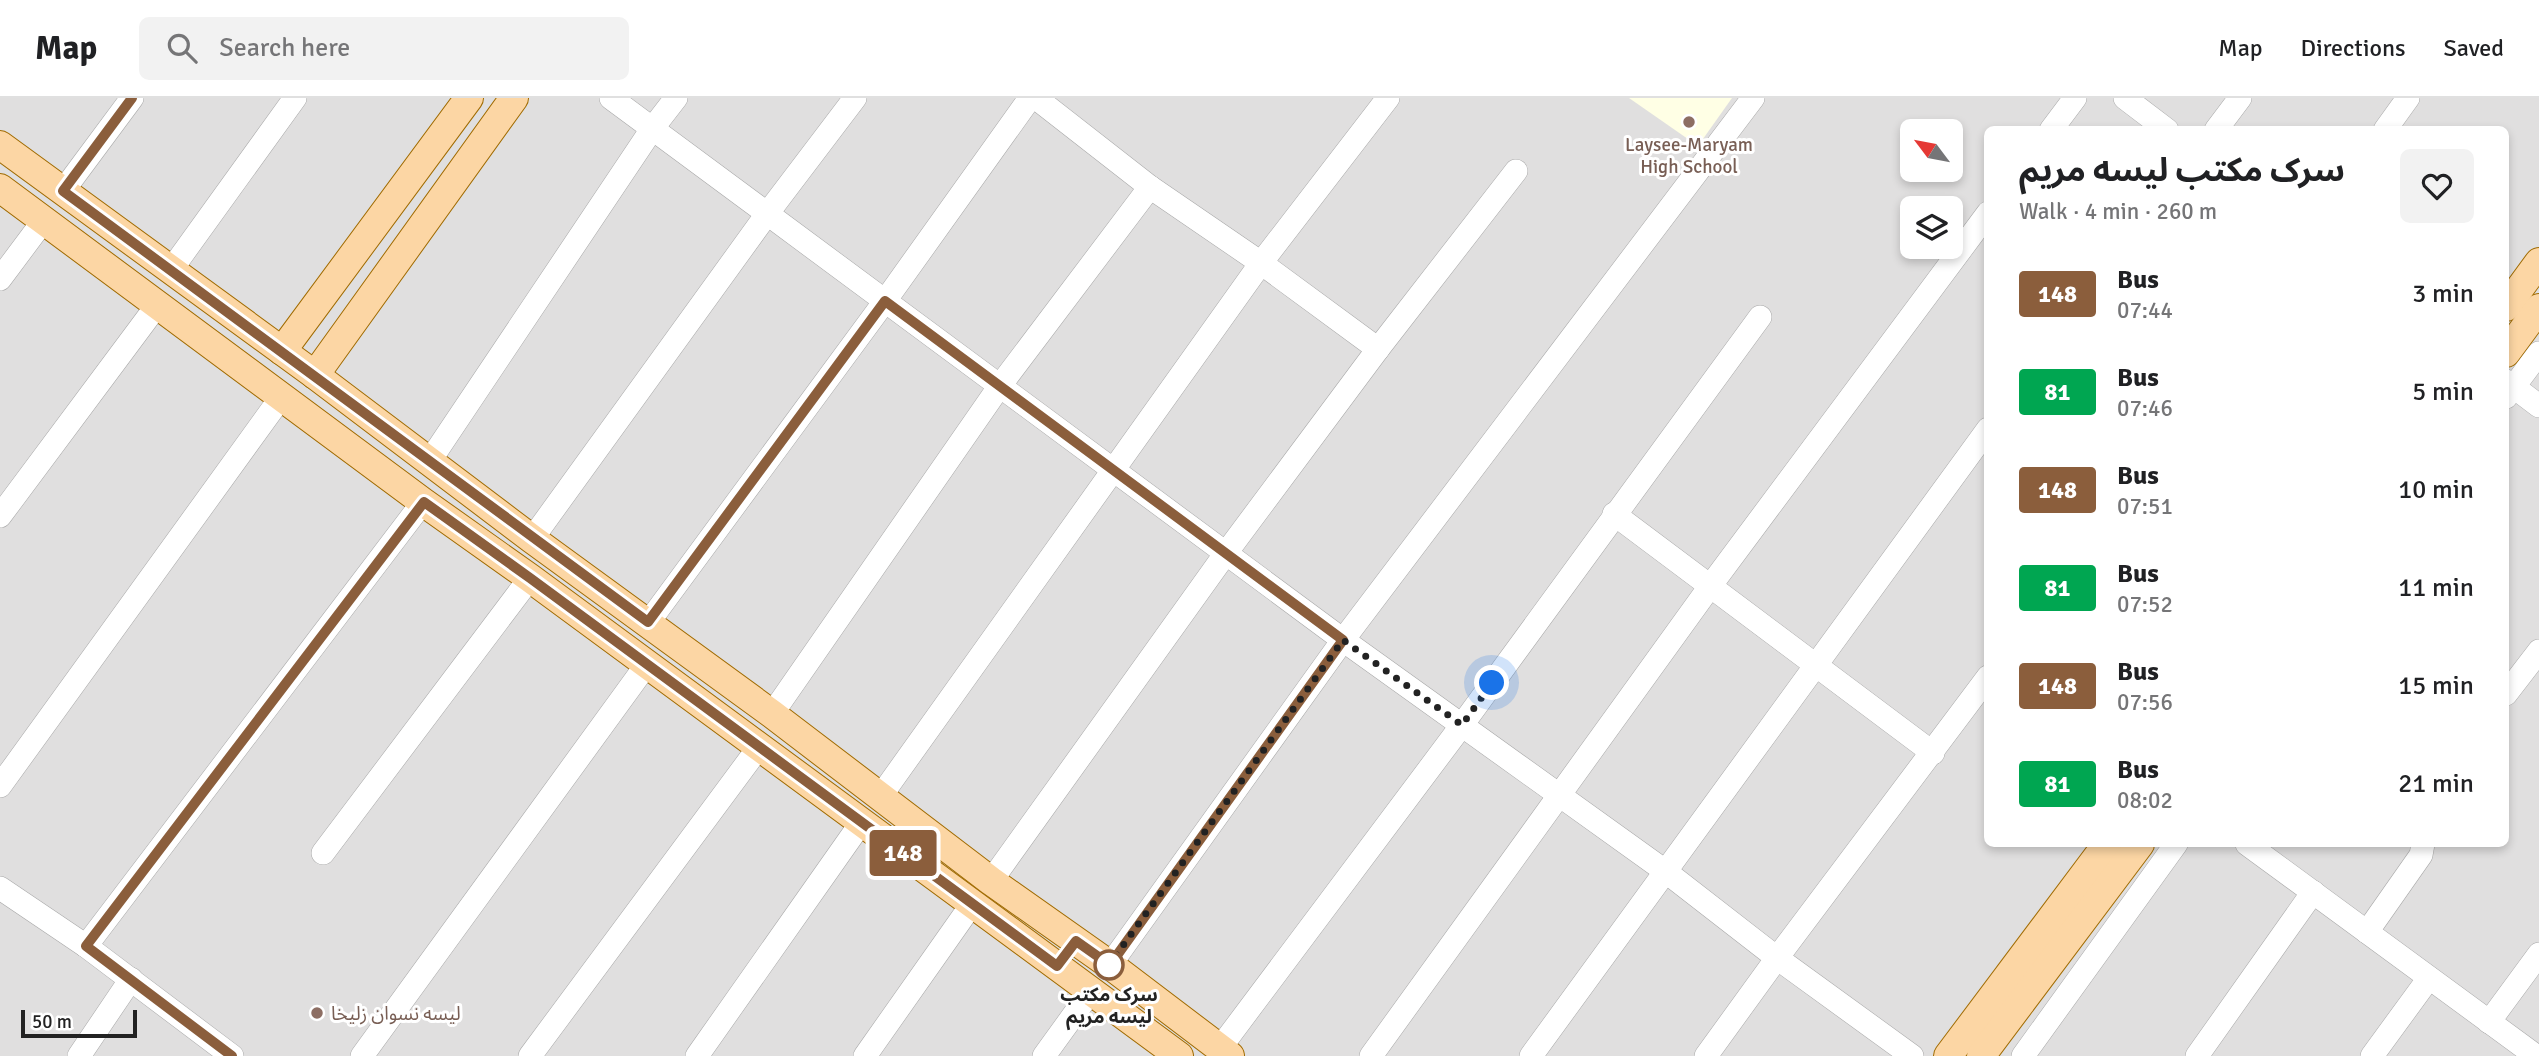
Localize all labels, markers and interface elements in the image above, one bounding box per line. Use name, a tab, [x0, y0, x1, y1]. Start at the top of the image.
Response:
search box	[139, 17, 629, 80]
text: Map	[35, 28, 97, 69]
icon: search	[163, 29, 201, 67]
text: Search here	[219, 32, 350, 64]
text: Map	[2218, 33, 2263, 63]
text: Directions	[2301, 33, 2406, 63]
text: Saved	[2444, 33, 2504, 63]
marker: Laysee-Maryam High School	[1681, 114, 1697, 130]
north arrow	[1900, 119, 1964, 182]
map controls	[1900, 119, 1963, 259]
place label: Laysee-Maryam High School	[1625, 133, 1753, 179]
button: heart	[2400, 149, 2474, 223]
text: سرک مکتب لیسه مریم	[2019, 150, 2345, 191]
button: layers	[1900, 196, 1963, 259]
text: Walk · 4 min · 260 m	[2019, 197, 2217, 226]
text: Bus	[2117, 264, 2159, 296]
text: 3 min	[2412, 278, 2474, 310]
text: 148	[2038, 279, 2077, 309]
text: 07:44	[2117, 296, 2173, 325]
text: Bus	[2117, 362, 2159, 394]
text: 5 min	[2412, 376, 2474, 408]
text: 81	[2045, 377, 2070, 407]
text: 07:46	[2117, 394, 2173, 423]
text: Bus	[2117, 460, 2159, 492]
text: 10 min	[2398, 474, 2474, 506]
text: 148	[2038, 475, 2077, 505]
text: 07:51	[2117, 492, 2173, 521]
text: Bus	[2117, 558, 2159, 590]
text: 11 min	[2398, 572, 2474, 604]
text: 81	[2045, 573, 2070, 603]
text: 07:52	[2117, 590, 2173, 619]
text: Bus	[2117, 656, 2159, 688]
your location	[1474, 665, 1509, 700]
text: 15 min	[2398, 670, 2474, 702]
text: 148	[2038, 671, 2077, 701]
text: 07:56	[2117, 688, 2173, 717]
text: Bus	[2117, 754, 2159, 786]
text: 21 min	[2398, 768, 2474, 800]
text: 81	[2045, 769, 2070, 799]
text: 08:02	[2117, 786, 2173, 815]
line badge: 148	[863, 830, 943, 876]
text: 148	[884, 838, 922, 868]
marker: سرک مکتب لیسه مریم	[1094, 950, 1124, 980]
place label: سرک مکتب لیسه مریم	[1060, 983, 1158, 1031]
place label: لیسه نسوان زلیخا	[331, 1002, 461, 1026]
marker: لیسه نسوان زلیخا	[309, 1005, 325, 1021]
scale bar	[21, 1007, 136, 1039]
text: 50 m	[32, 1010, 72, 1034]

